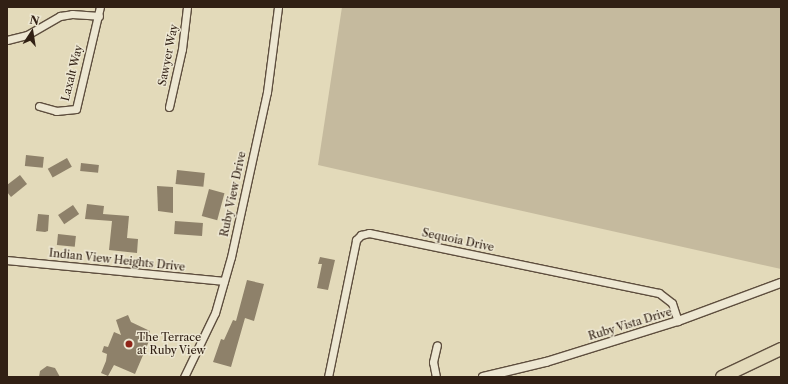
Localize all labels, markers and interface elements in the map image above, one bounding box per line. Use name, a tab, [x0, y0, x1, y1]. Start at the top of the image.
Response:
north arrow	[12, 12, 52, 52]
text: N	[28, 12, 41, 28]
street label: Sawyer Way	[155, 23, 181, 87]
street label: Laxalt Way	[59, 43, 85, 103]
street label: Ruby View Drive	[217, 150, 249, 238]
street label: Sequoia Drive	[421, 226, 495, 254]
street label: Indian View Heights Drive	[48, 246, 186, 274]
street label: Ruby Vista Drive	[586, 305, 674, 343]
place label: The Terrace at Ruby View	[137, 331, 206, 357]
marker: The Terrace at Ruby View	[124, 339, 134, 349]

